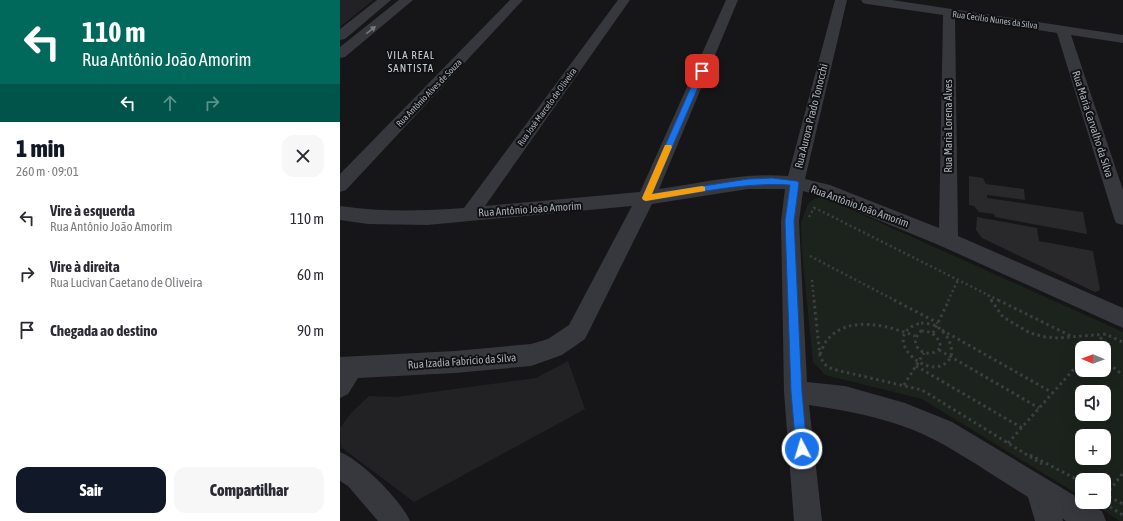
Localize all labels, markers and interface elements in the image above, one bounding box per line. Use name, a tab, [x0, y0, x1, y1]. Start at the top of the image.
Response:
street label: Rua Cecilio Nunes da Silva	[952, 9, 1038, 31]
icon: left	[16, 16, 68, 68]
text: 110 m	[82, 16, 145, 48]
one-way arrow	[365, 26, 376, 34]
text: Rua Antônio João Amorim	[82, 49, 252, 70]
district label: VILA REAL SANTISTA	[387, 49, 435, 74]
pin	[685, 54, 719, 88]
street label: Rua Antônio Alves de Souza	[394, 57, 464, 129]
icon: arrive	[691, 60, 713, 82]
street label: Rua Aurora Prado Tonocchi	[792, 62, 830, 170]
street label: Rua José Marcelo de Oliveira	[515, 66, 579, 148]
street label: Rua Maria Carvalho da Silva	[1070, 69, 1116, 179]
street label: Rua Maria Lorena Alves	[942, 79, 954, 173]
icon: left	[117, 92, 139, 114]
icon: ahead	[159, 92, 181, 114]
icon: right	[201, 92, 223, 114]
text: 1 min	[16, 135, 65, 162]
button: close	[282, 135, 324, 177]
text: 260 m · 09:01	[16, 164, 79, 179]
street label: Rua Antônio João Amorim	[809, 183, 911, 229]
street label: Rua Antônio João Amorim	[478, 199, 582, 219]
text: Vire à esquerda	[50, 202, 135, 219]
icon: left	[16, 207, 38, 229]
text: 110 m	[290, 210, 324, 227]
text: Rua Antônio João Amorim	[50, 219, 172, 234]
text: Vire à direita	[50, 258, 120, 275]
icon: right	[16, 263, 38, 285]
text: 60 m	[297, 266, 324, 283]
text: Rua Lucivan Caetano de Oliveira	[50, 275, 202, 290]
icon: arrive	[16, 319, 38, 341]
text: Chegada ao destino	[50, 322, 158, 339]
text: 90 m	[297, 322, 324, 339]
north arrow	[1075, 341, 1111, 377]
map controls	[1075, 341, 1111, 509]
street label: Rua Izadia Fabricio da Silva	[407, 351, 517, 371]
button: sound	[1075, 385, 1111, 421]
position arrow	[781, 428, 823, 470]
button: +	[1075, 429, 1111, 465]
button: Sair	[16, 467, 166, 513]
button: Compartilhar	[174, 467, 324, 513]
button: −	[1075, 473, 1111, 509]

